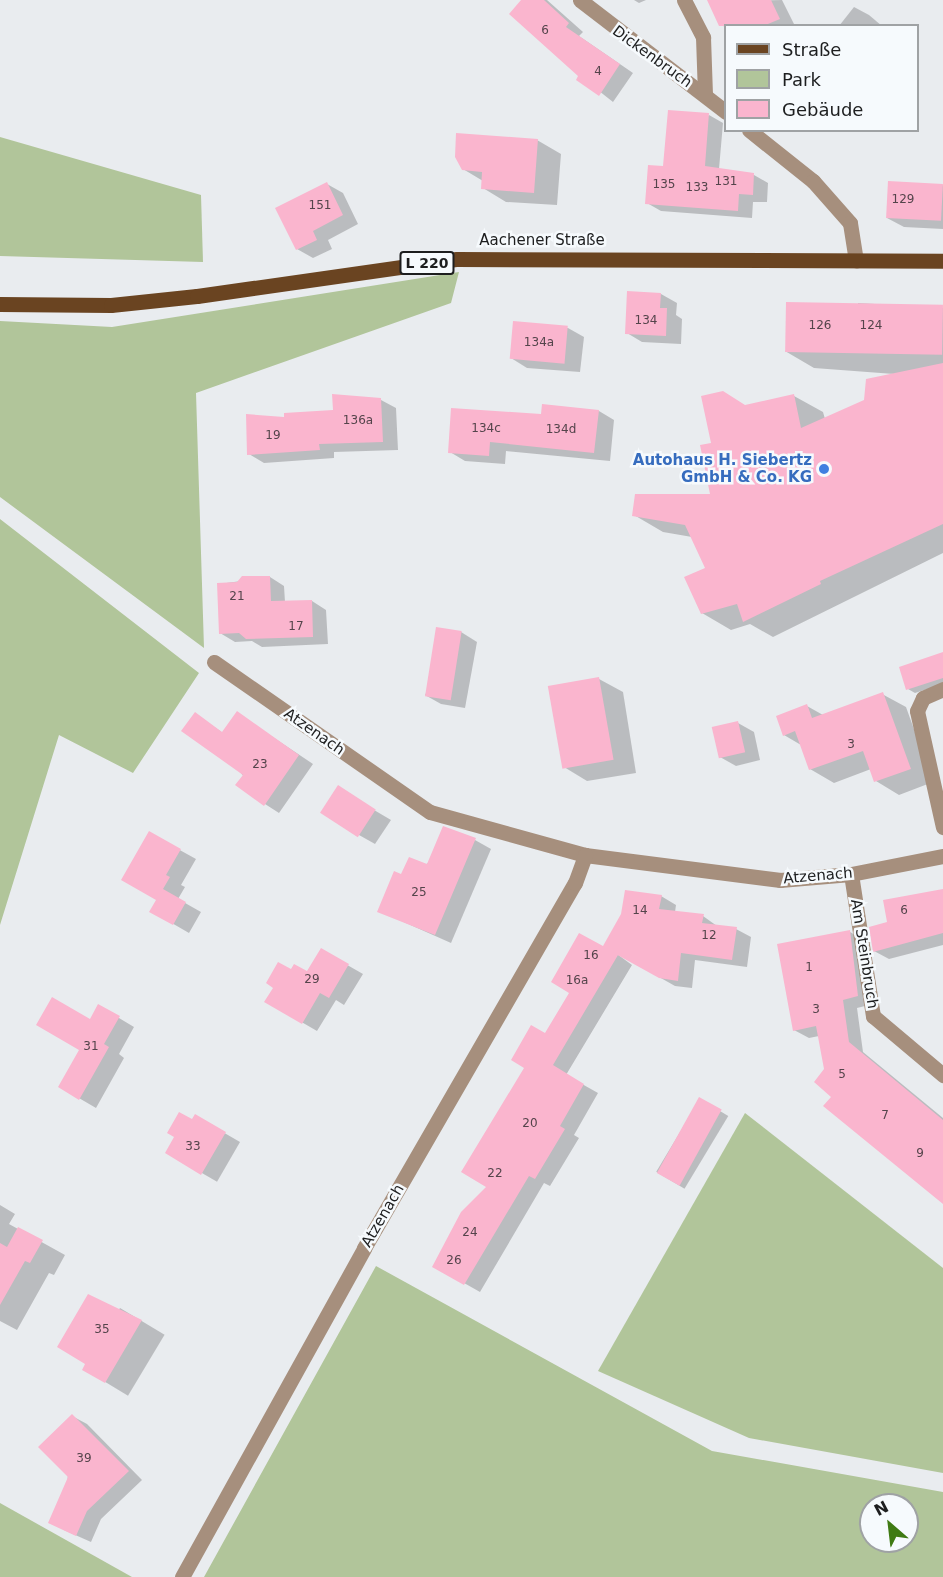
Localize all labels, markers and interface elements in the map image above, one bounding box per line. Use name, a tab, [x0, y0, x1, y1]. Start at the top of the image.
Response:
street label: Dickenbruch	[609, 22, 695, 92]
house number: 6	[541, 24, 549, 38]
legend	[724, 24, 919, 132]
text: Straße	[782, 39, 841, 60]
house number: 4	[594, 65, 602, 79]
text: Park	[782, 69, 821, 90]
text: Gebäude	[782, 99, 863, 120]
house number: 131	[715, 175, 737, 189]
house number: 135	[653, 178, 675, 192]
house number: 133	[686, 181, 708, 195]
house number: 129	[892, 193, 914, 207]
house number: 151	[309, 199, 331, 213]
street label: Aachener Straße	[479, 232, 605, 250]
road number: L 220	[398, 252, 456, 274]
house number: 134	[635, 314, 657, 328]
house number: 126	[809, 319, 831, 333]
house number: 124	[860, 319, 882, 333]
house number: 134a	[524, 336, 554, 350]
house number: 136a	[343, 414, 373, 428]
house number: 134c	[471, 422, 501, 436]
house number: 134d	[546, 423, 576, 437]
house number: 19	[265, 429, 281, 443]
place label: Autohaus H. Siebertz GmbH & Co. KG	[633, 451, 812, 486]
marker: Autohaus H. Siebertz GmbH & Co. KG	[817, 462, 831, 476]
house number: 21	[229, 590, 245, 604]
house number: 17	[288, 620, 304, 634]
street label: Atzenach	[280, 705, 348, 759]
house number: 3	[847, 738, 855, 752]
house number: 23	[252, 758, 268, 772]
street label: Atzenach	[783, 864, 853, 888]
house number: 25	[411, 886, 427, 900]
street label: Am Steinbruch	[846, 898, 882, 1010]
house number: 14	[632, 904, 648, 918]
house number: 6	[900, 904, 908, 918]
house number: 12	[701, 929, 717, 943]
house number: 16	[583, 949, 599, 963]
house number: 1	[805, 961, 813, 975]
house number: 29	[304, 973, 320, 987]
house number: 16a	[566, 974, 588, 988]
house number: 3	[812, 1003, 820, 1017]
house number: 31	[83, 1040, 99, 1054]
house number: 5	[838, 1068, 846, 1082]
house number: 7	[881, 1109, 889, 1123]
house number: 20	[522, 1117, 538, 1131]
house number: 33	[185, 1140, 201, 1154]
house number: 9	[916, 1147, 924, 1161]
house number: 22	[487, 1167, 503, 1181]
street label: Atzenach	[358, 1181, 408, 1251]
house number: 24	[462, 1226, 478, 1240]
house number: 26	[446, 1254, 462, 1268]
house number: 35	[94, 1323, 110, 1337]
house number: 39	[76, 1452, 92, 1466]
north arrow	[859, 1493, 919, 1553]
text: N	[871, 1497, 892, 1520]

